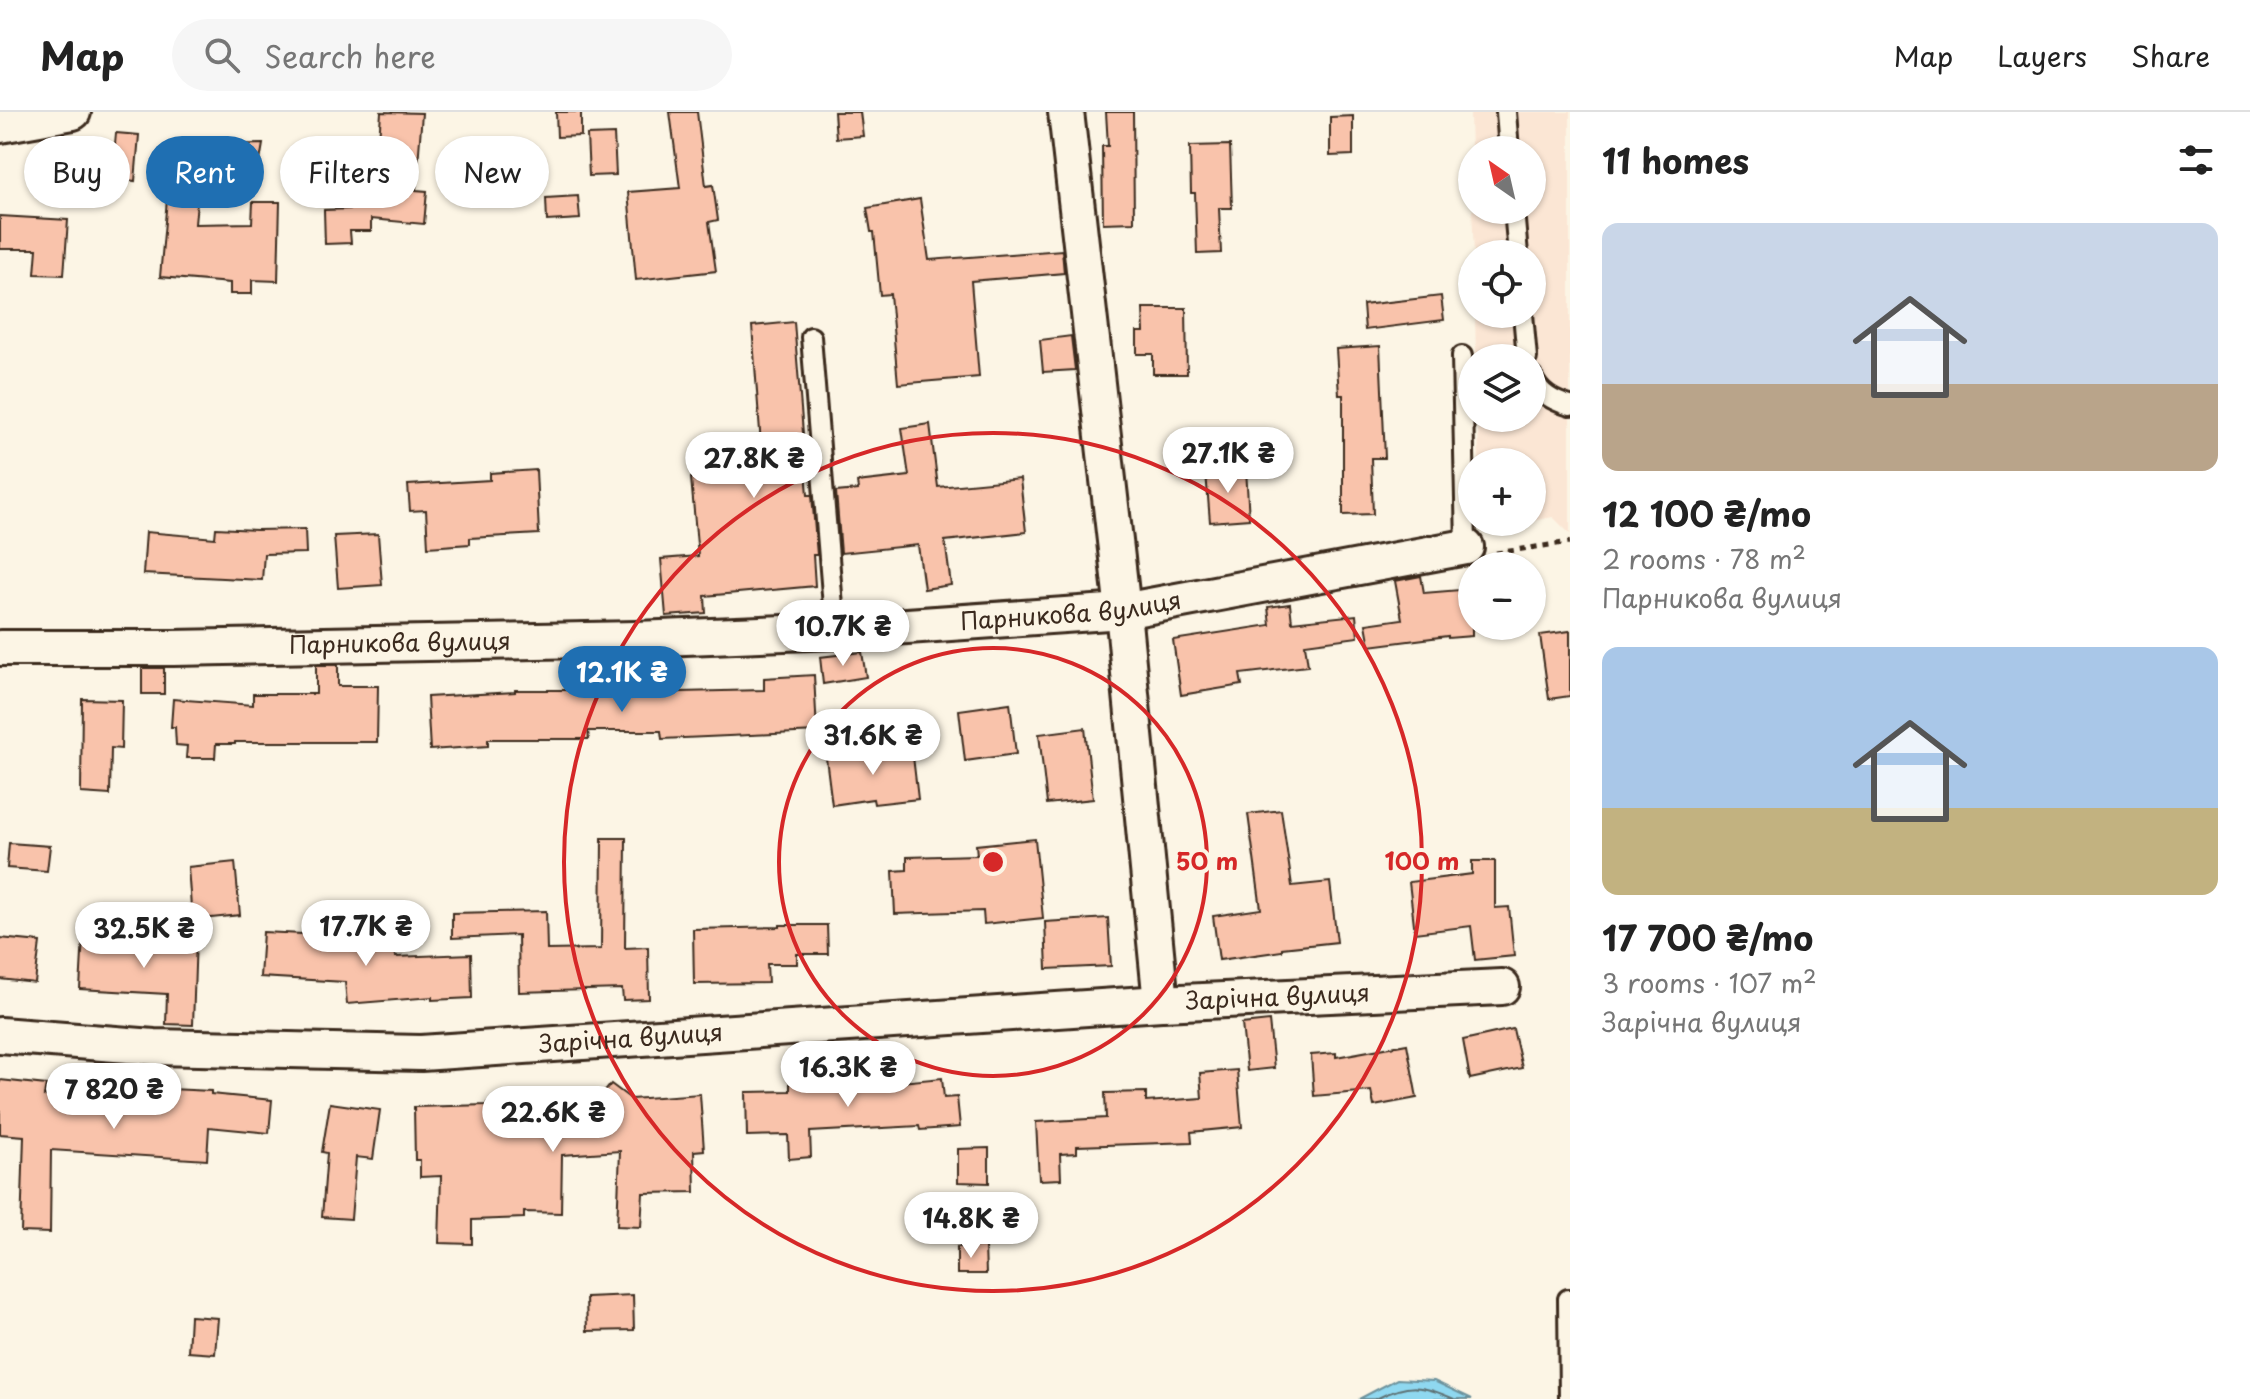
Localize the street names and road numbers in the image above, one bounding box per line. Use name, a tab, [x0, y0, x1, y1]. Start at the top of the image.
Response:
street label: Парникова вулиця	[959, 581, 1184, 638]
street label: Парникова вулиця	[289, 621, 511, 662]
street label: Зарічна вулиця	[1185, 973, 1370, 1018]
street label: Зарічна вулиця	[538, 1013, 724, 1061]

